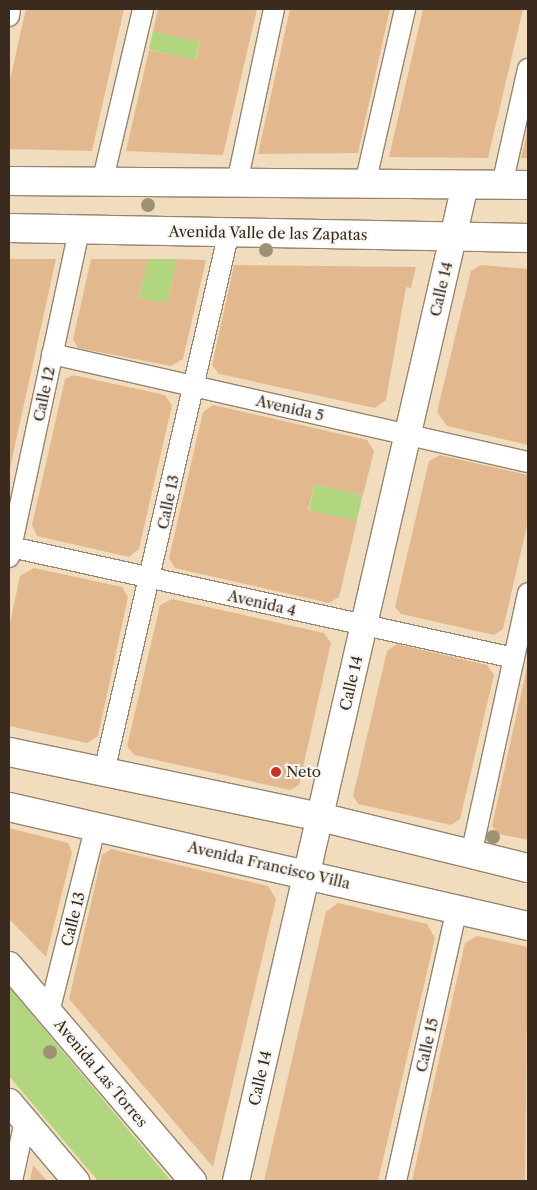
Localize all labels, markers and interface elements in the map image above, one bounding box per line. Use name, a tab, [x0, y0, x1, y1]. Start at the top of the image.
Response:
street label: Avenida Valle de las Zapatas	[168, 222, 368, 244]
street label: Calle 14	[426, 260, 456, 318]
street label: Calle 12	[29, 365, 59, 423]
street label: Avenida 5	[254, 391, 326, 425]
street label: Calle 13	[153, 473, 183, 531]
street label: Avenida 4	[226, 586, 298, 620]
street label: Calle 14	[336, 654, 366, 712]
place label: Neto	[286, 763, 321, 781]
marker: Neto	[270, 766, 282, 778]
street label: Avenida Francisco Villa	[186, 837, 352, 893]
street label: Calle 13	[58, 890, 88, 948]
street label: Avenida Las Torres	[50, 1015, 152, 1131]
street label: Calle 15	[412, 1016, 442, 1074]
street label: Calle 14	[245, 1049, 275, 1107]

